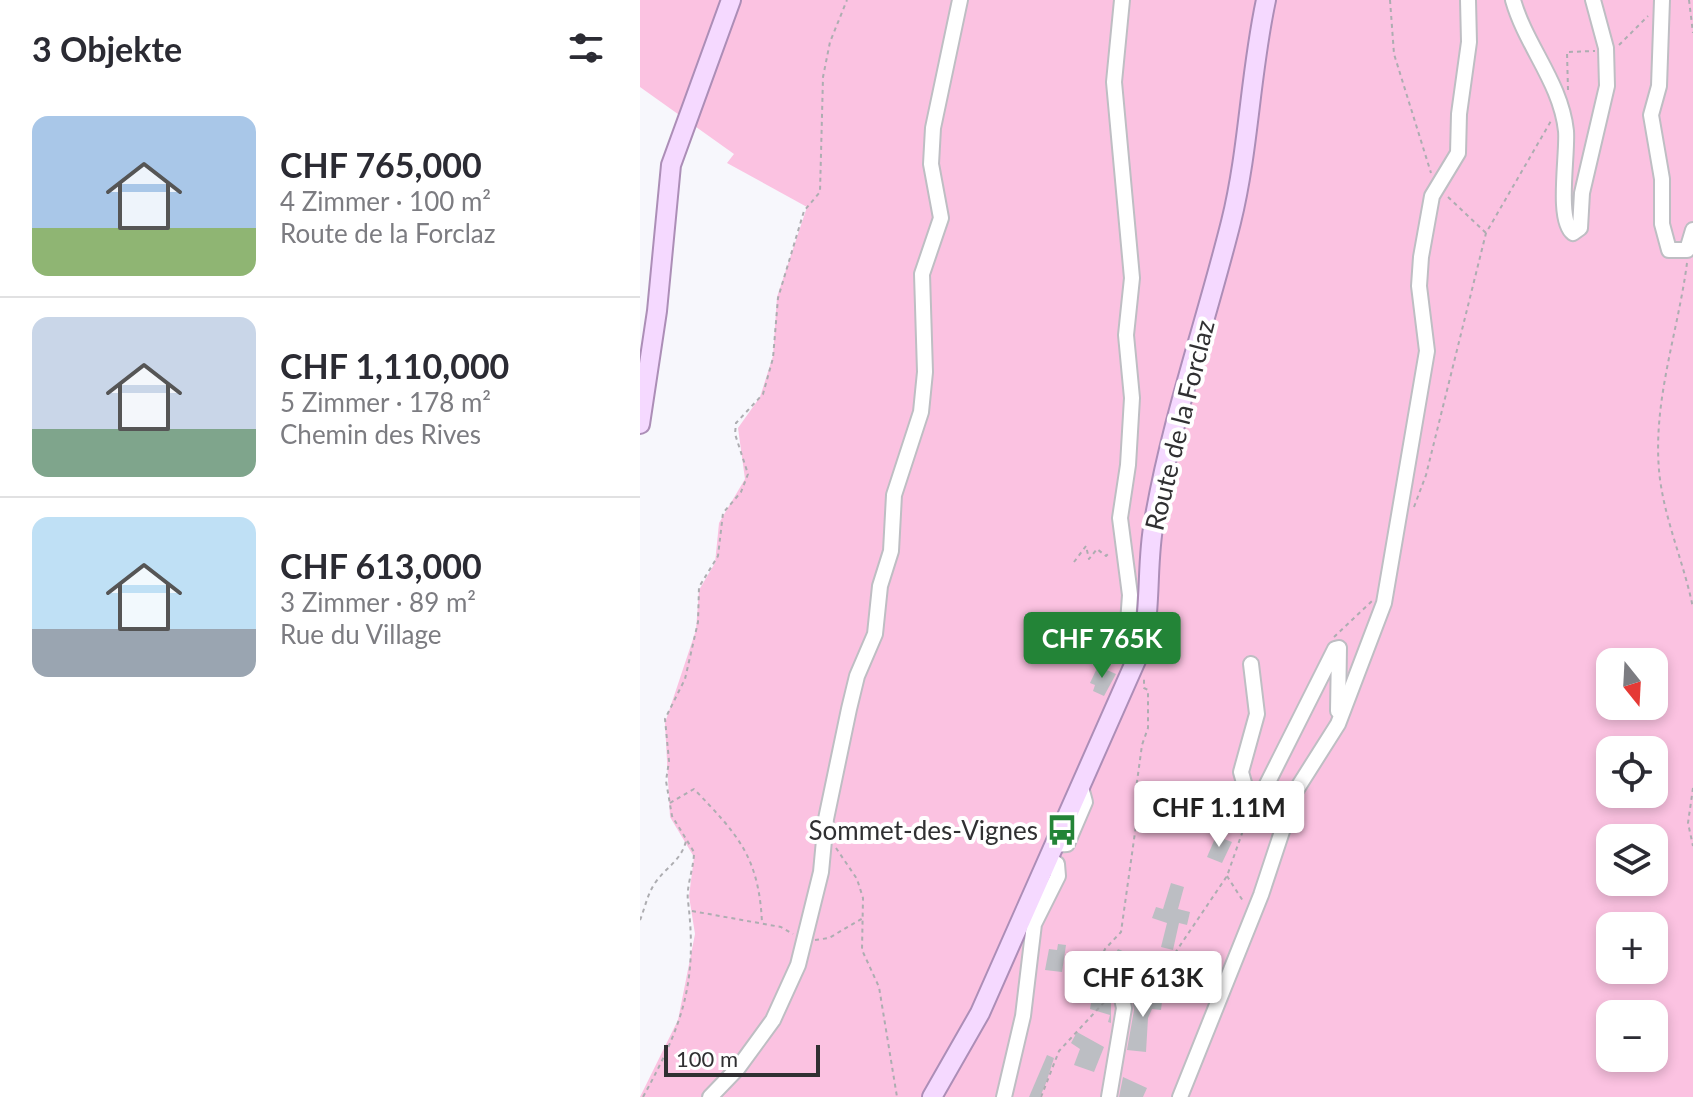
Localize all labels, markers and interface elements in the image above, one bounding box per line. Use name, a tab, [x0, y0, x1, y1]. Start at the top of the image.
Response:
icon: filters	[564, 26, 608, 70]
text: 3 Objekte	[32, 28, 182, 69]
text: CHF 765,000	[280, 144, 482, 185]
icon: home	[96, 148, 192, 244]
text: 4 Zimmer · 100 m²	[280, 185, 491, 217]
text: Route de la Forclaz	[280, 217, 495, 249]
street label: Route de la Forclaz	[1137, 317, 1221, 533]
text: CHF 1,110,000	[280, 345, 509, 386]
icon: home	[96, 349, 192, 445]
text: 5 Zimmer · 178 m²	[280, 386, 491, 418]
text: Chemin des Rives	[280, 418, 481, 450]
text: CHF 613,000	[280, 545, 482, 586]
icon: home	[96, 549, 192, 645]
text: 3 Zimmer · 89 m²	[280, 586, 476, 618]
pin: CHF 765K	[1019, 612, 1185, 680]
text: Rue du Village	[280, 618, 442, 650]
text: CHF 765K	[1042, 622, 1162, 654]
north arrow	[1596, 648, 1668, 720]
map controls	[1596, 648, 1668, 1072]
button: locate	[1596, 736, 1668, 808]
pin: CHF 1.11M	[1127, 781, 1311, 849]
text: CHF 1.11M	[1152, 791, 1286, 823]
bus stop icon: Sommet-des-Vignes	[1045, 813, 1079, 847]
place label: Sommet-des-Vignes	[809, 814, 1038, 846]
button: layers	[1596, 824, 1668, 896]
button: +	[1596, 912, 1668, 984]
pin: CHF 613K	[1060, 951, 1226, 1019]
text: CHF 613K	[1083, 961, 1203, 993]
button: −	[1596, 1000, 1668, 1072]
scale bar	[664, 1041, 820, 1077]
text: 100 m	[676, 1045, 738, 1072]

